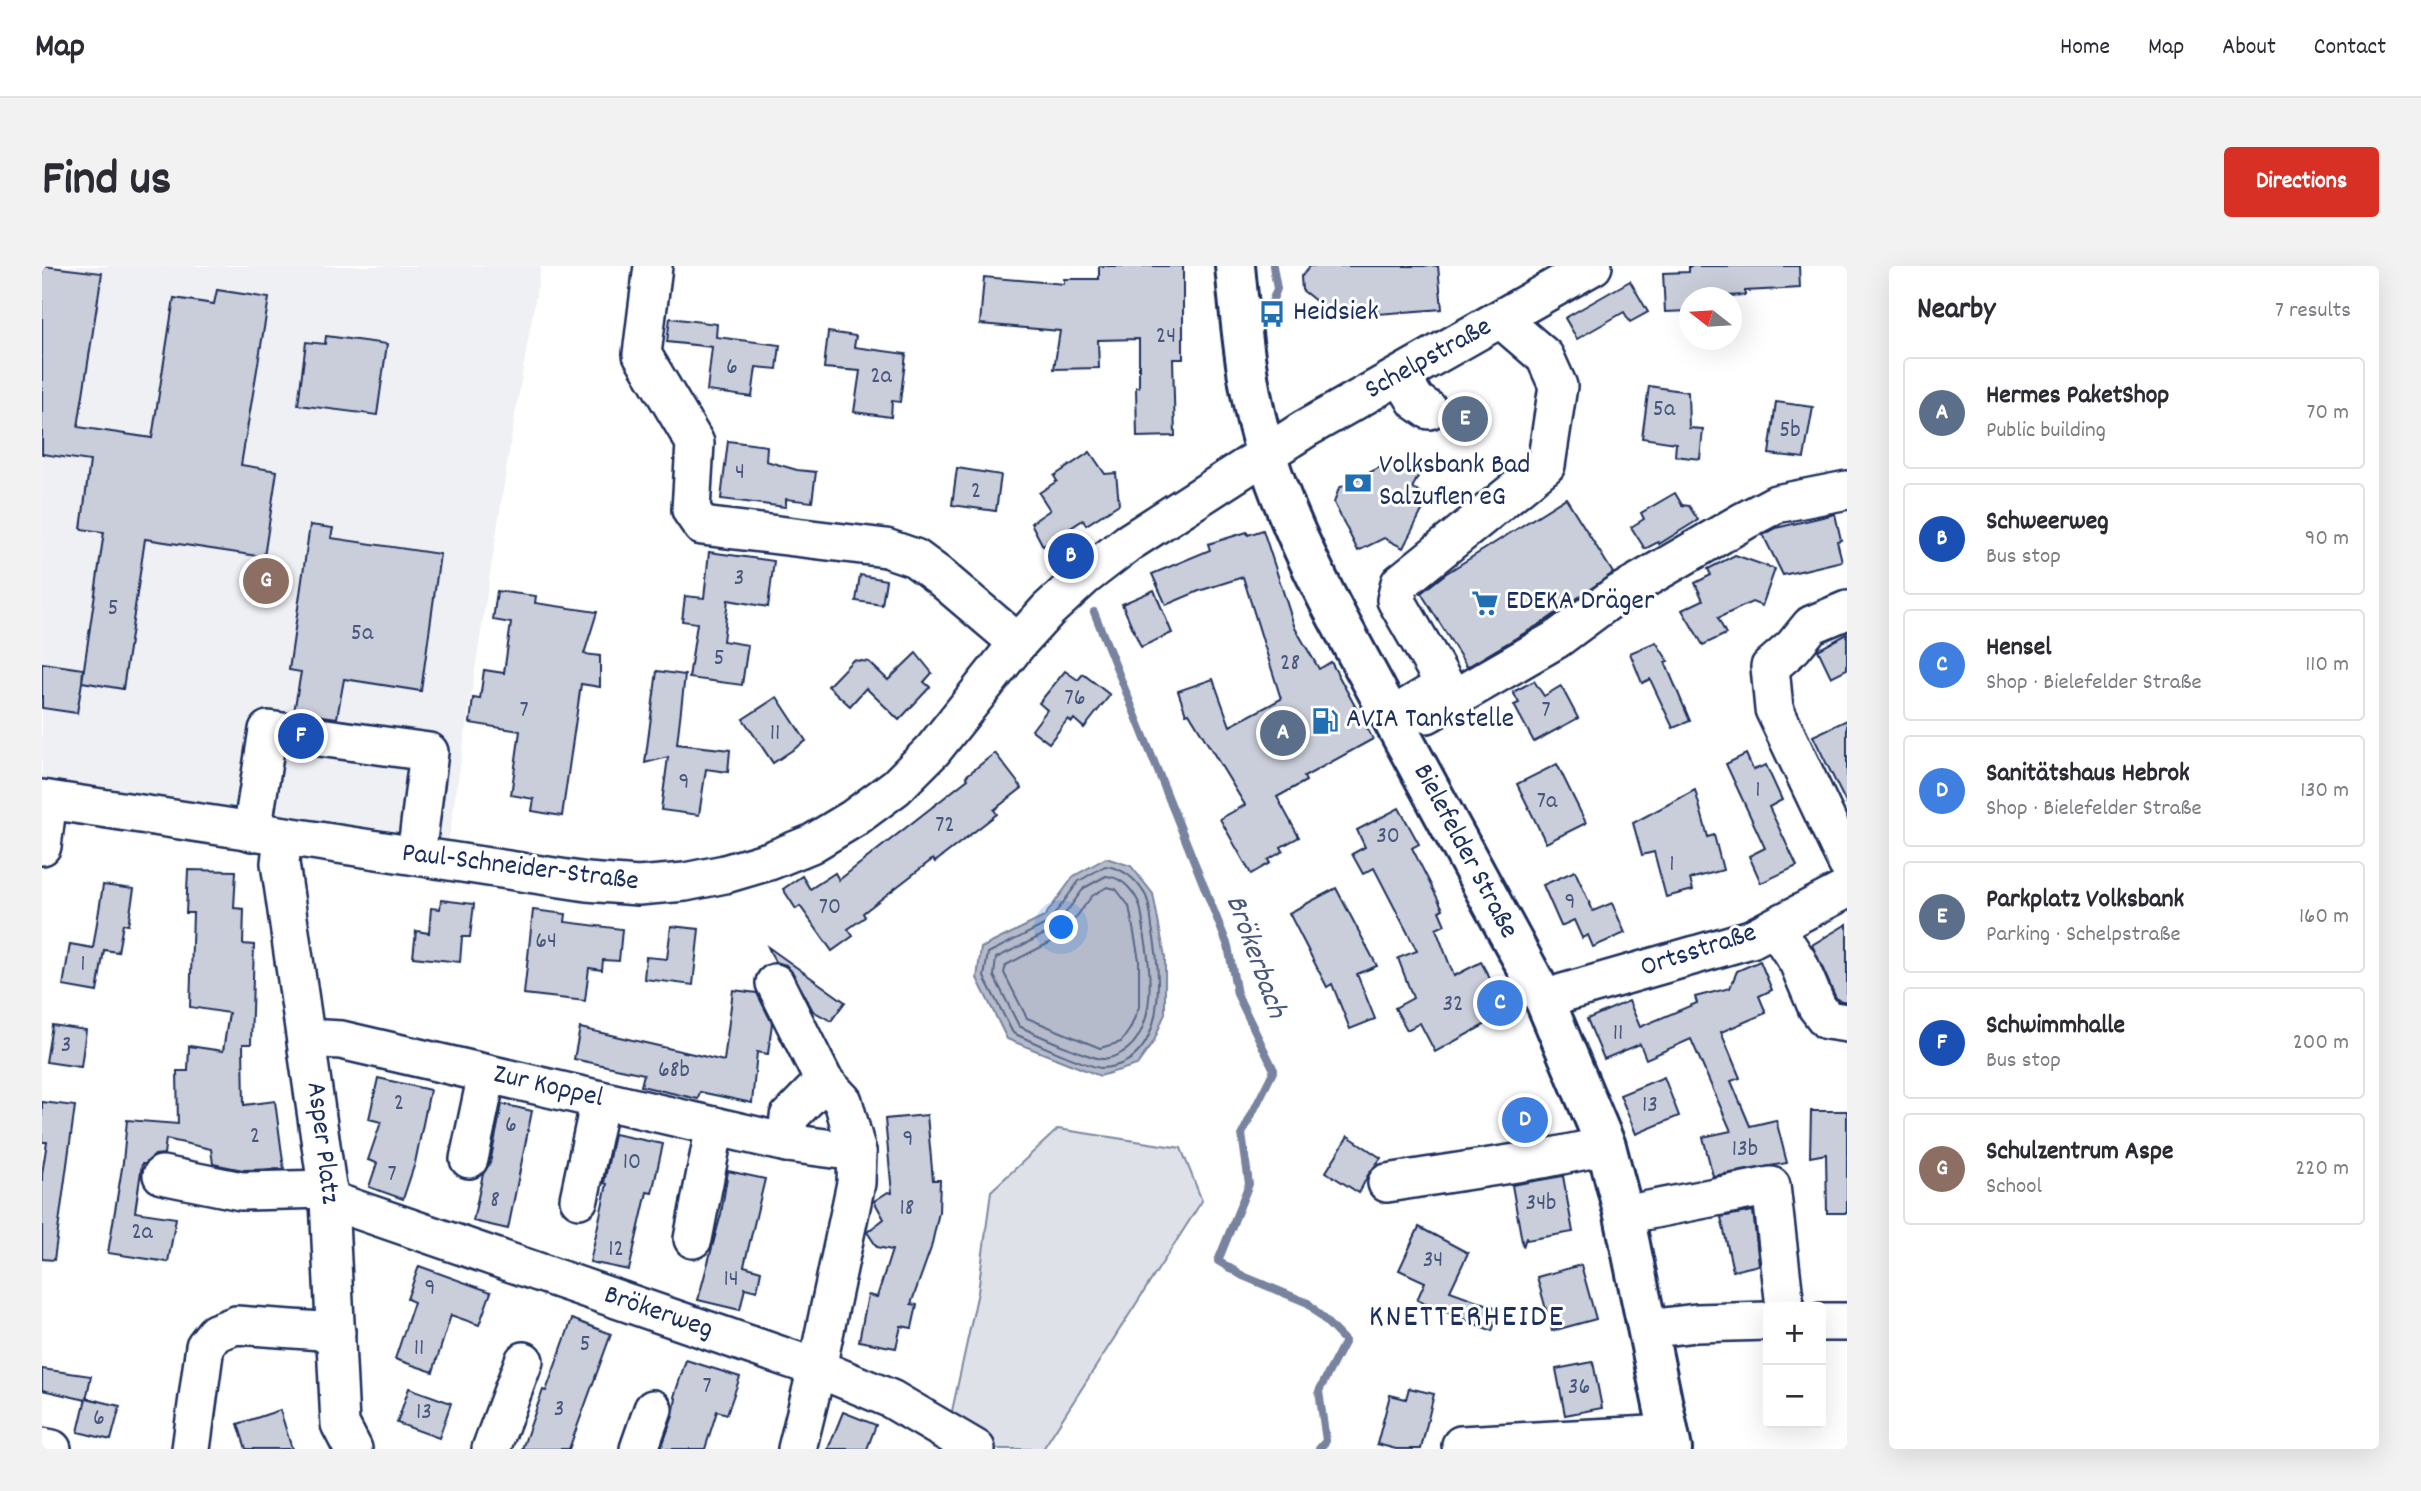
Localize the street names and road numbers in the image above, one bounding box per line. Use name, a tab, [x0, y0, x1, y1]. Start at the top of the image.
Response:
street label: Schelpstraße	[1358, 309, 1500, 411]
street label: Bielefelder Straße	[1401, 758, 1527, 946]
street label: Paul-Schneider-Straße	[399, 835, 641, 903]
street label: Ortsstraße	[1636, 914, 1762, 990]
street label: Zur Koppel	[489, 1056, 607, 1120]
street label: Asper Platz	[294, 1080, 348, 1207]
street label: Brökerweg	[598, 1277, 718, 1351]

